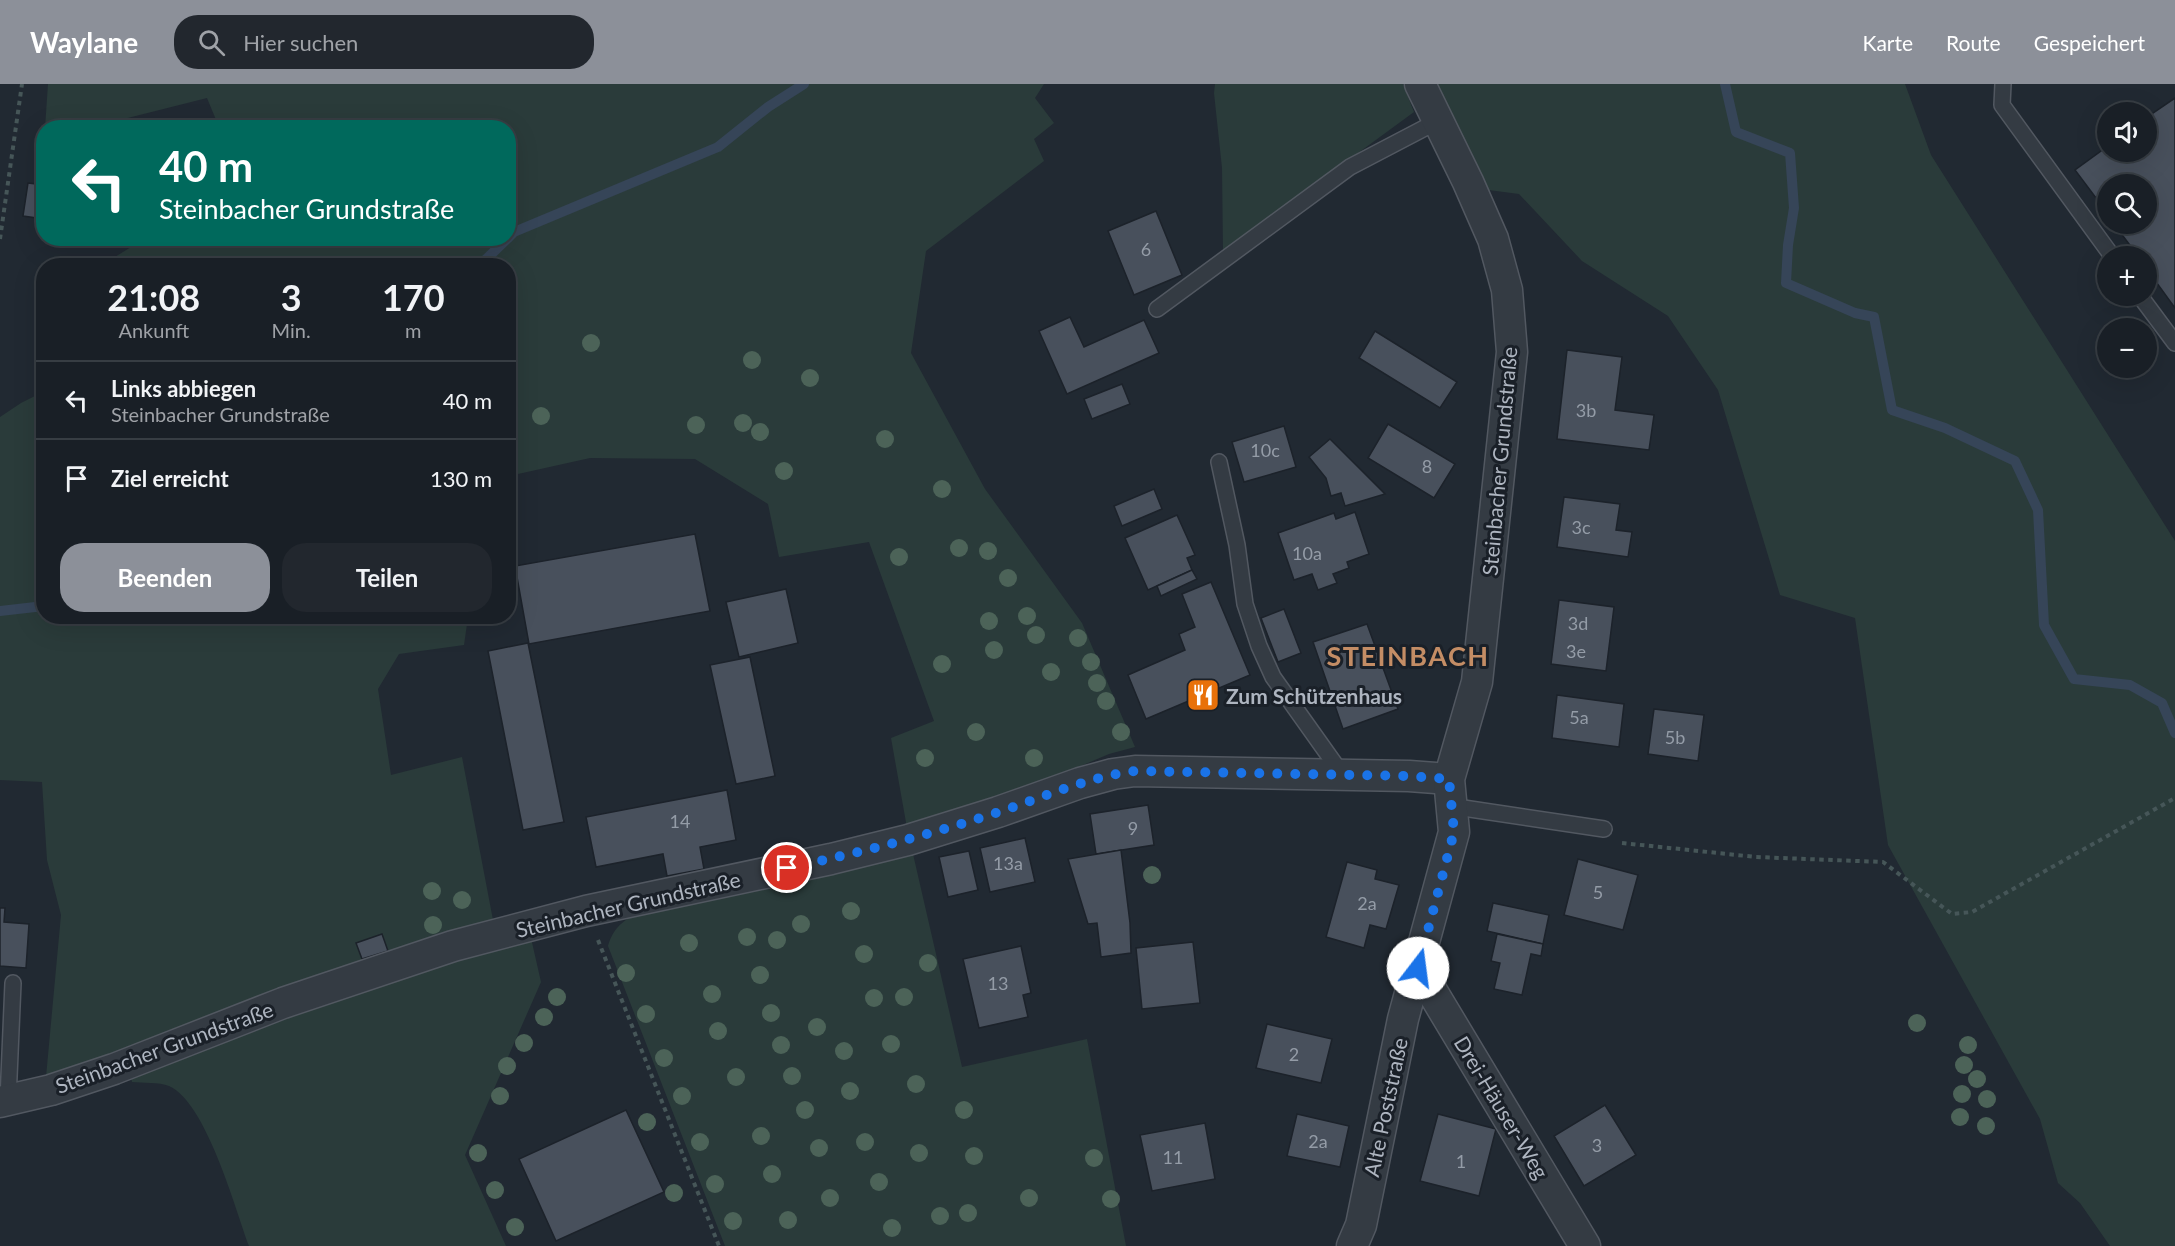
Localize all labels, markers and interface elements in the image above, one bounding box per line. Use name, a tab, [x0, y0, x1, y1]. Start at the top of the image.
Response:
search box	[174, 15, 594, 69]
text: Waylane	[30, 25, 138, 59]
icon: search	[195, 26, 228, 59]
text: Hier suchen	[243, 29, 358, 56]
text: Karte	[1863, 30, 1913, 55]
text: Route	[1946, 30, 2001, 55]
text: Gespeichert	[2034, 30, 2145, 55]
map controls	[2097, 102, 2157, 378]
button: sound	[2097, 102, 2157, 162]
text: 40 m	[159, 141, 253, 191]
icon: left	[60, 144, 138, 222]
button: search	[2097, 174, 2157, 234]
text: Steinbacher Grundstraße	[159, 192, 454, 225]
house number: 6	[1141, 238, 1151, 260]
button: +	[2097, 246, 2157, 306]
text: 21:08	[107, 275, 200, 319]
text: 3	[281, 275, 302, 319]
text: 170	[382, 275, 445, 319]
text: Ankunft	[118, 318, 189, 342]
text: Min.	[272, 318, 311, 342]
text: m	[405, 318, 422, 342]
button: −	[2097, 318, 2157, 378]
street label: Steinbacher Grundstraße	[1477, 346, 1521, 576]
text: Links abbiegen	[111, 375, 256, 402]
icon: left	[60, 384, 93, 417]
text: 40 m	[443, 387, 492, 414]
house number: 3b	[1576, 399, 1596, 421]
text: Steinbacher Grundstraße	[111, 402, 330, 426]
house number: 10c	[1250, 439, 1280, 461]
house number: 8	[1422, 455, 1432, 477]
icon: arrive	[60, 462, 93, 495]
text: Ziel erreicht	[111, 465, 229, 492]
text: 130 m	[430, 465, 492, 492]
house number: 3c	[1571, 516, 1591, 538]
house number: 10a	[1292, 542, 1322, 564]
button: Beenden	[60, 543, 270, 612]
button: Teilen	[282, 543, 492, 612]
house number: 3d	[1568, 612, 1588, 634]
district label: STEINBACH	[1326, 639, 1490, 672]
house number: 3e	[1566, 640, 1586, 662]
restaurant icon: Zum Schützenhaus	[1185, 677, 1221, 713]
place label: Zum Schützenhaus	[1226, 683, 1402, 708]
house number: 5a	[1569, 706, 1589, 728]
house number: 5b	[1665, 726, 1685, 748]
house number: 14	[670, 810, 690, 832]
house number: 9	[1128, 817, 1138, 839]
pin	[761, 842, 812, 893]
icon: arrive	[770, 851, 803, 884]
house number: 13a	[993, 852, 1023, 874]
street label: Steinbacher Grundstraße	[513, 866, 743, 942]
house number: 5	[1593, 881, 1603, 903]
house number: 2a	[1357, 892, 1377, 914]
position arrow	[1386, 936, 1450, 1000]
house number: 13	[988, 972, 1008, 994]
street label: Steinbacher Grundstraße	[52, 996, 276, 1098]
street label: Drei-Häuser-Weg	[1450, 1031, 1555, 1183]
street label: Alte Poststraße	[1358, 1035, 1412, 1179]
house number: 2	[1289, 1043, 1299, 1065]
house number: 2a	[1308, 1130, 1328, 1152]
house number: 3	[1592, 1134, 1602, 1156]
house number: 11	[1163, 1146, 1183, 1168]
house number: 1	[1456, 1150, 1466, 1172]

